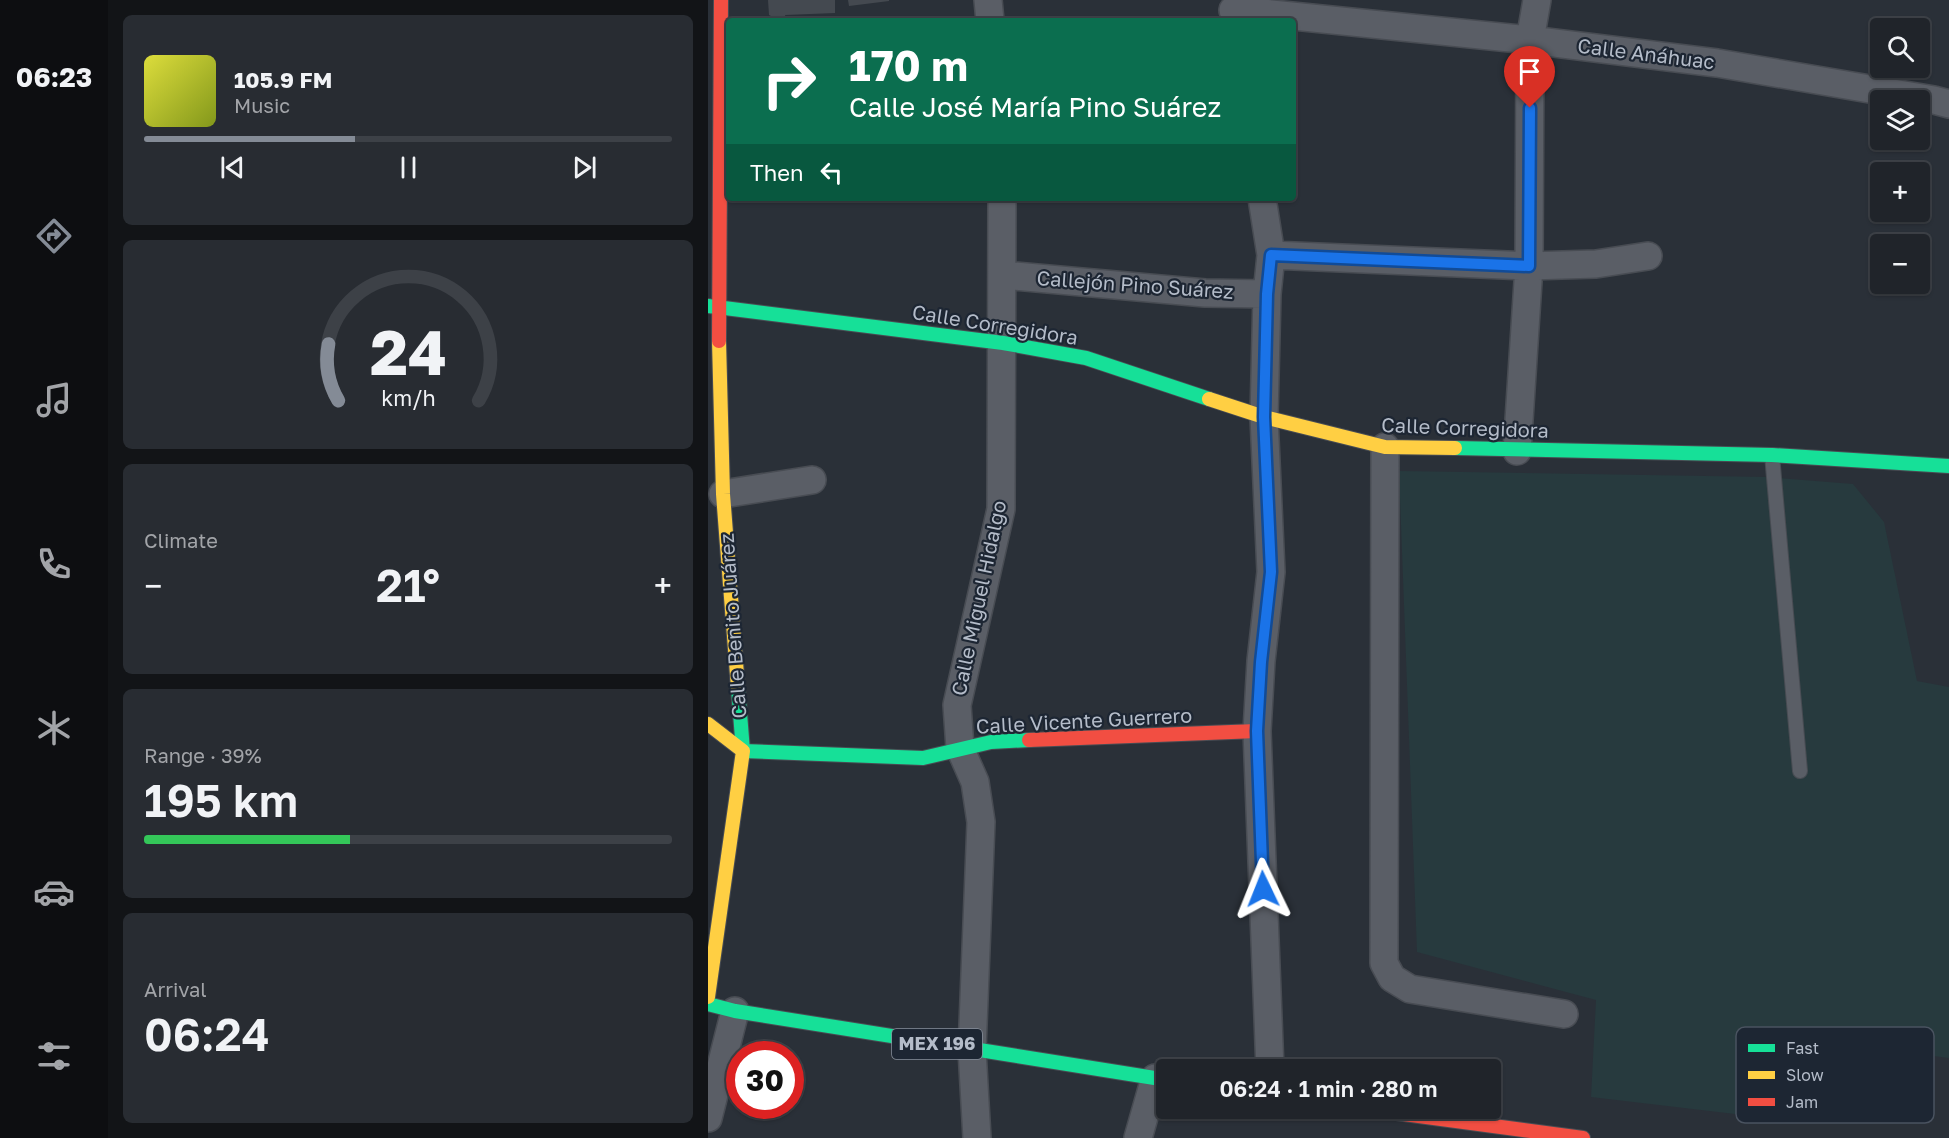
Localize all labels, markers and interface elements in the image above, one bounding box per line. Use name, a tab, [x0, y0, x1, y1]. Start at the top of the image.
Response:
map controls	[1870, 18, 1930, 294]
button: search	[1870, 18, 1930, 78]
street label: Calle Anáhuac	[1576, 33, 1716, 73]
text: 170 m	[849, 40, 968, 90]
icon: right	[750, 42, 828, 120]
pin	[1504, 46, 1555, 108]
icon: arrive	[1513, 55, 1546, 88]
text: 06:23	[16, 61, 92, 93]
text: 105.9 FM	[234, 66, 332, 93]
button: layers	[1870, 90, 1930, 150]
text: Calle José María Pino Suárez	[849, 91, 1221, 123]
text: Music	[234, 93, 290, 117]
icon: previous	[216, 151, 249, 184]
icon: pause	[392, 151, 425, 184]
icon: next	[568, 151, 601, 184]
icon: left	[815, 156, 848, 189]
text: Then	[750, 159, 803, 186]
button: +	[1870, 162, 1930, 222]
icon: directions	[33, 215, 75, 257]
button: −	[1870, 234, 1930, 294]
street label: Callejón Pino Suárez	[1036, 265, 1234, 303]
street label: Calle Corregidora	[911, 299, 1080, 349]
text: 24	[369, 315, 447, 390]
icon: music	[33, 379, 75, 421]
text: km/h	[381, 386, 435, 412]
street label: Calle Corregidora	[1381, 412, 1549, 442]
street label: Calle Miguel Hidalgo	[946, 498, 1010, 697]
text: Climate	[144, 528, 218, 552]
street label: Calle Benito Juárez	[714, 533, 750, 720]
icon: phone	[33, 543, 75, 585]
text: 21°	[376, 558, 440, 612]
text: −	[144, 566, 162, 605]
text: +	[654, 566, 672, 605]
street label: Calle Vicente Guerrero	[975, 702, 1193, 738]
icon: climate	[33, 707, 75, 749]
text: Range · 39%	[144, 743, 262, 767]
text: 195 km	[144, 773, 298, 827]
position arrow	[1231, 857, 1295, 921]
icon: car	[33, 871, 75, 913]
text: Arrival	[144, 977, 207, 1001]
text: 06:24	[144, 1007, 270, 1061]
legend	[1736, 1027, 1934, 1123]
road number: MEX 196	[892, 1029, 982, 1059]
icon: filters	[33, 1035, 75, 1077]
text: Fast	[1786, 1038, 1819, 1058]
speed limit sign: 30	[726, 1041, 804, 1119]
text: Slow	[1786, 1065, 1824, 1085]
text: 06:24 · 1 min · 280 m	[1219, 1075, 1438, 1102]
text: Jam	[1786, 1092, 1818, 1112]

